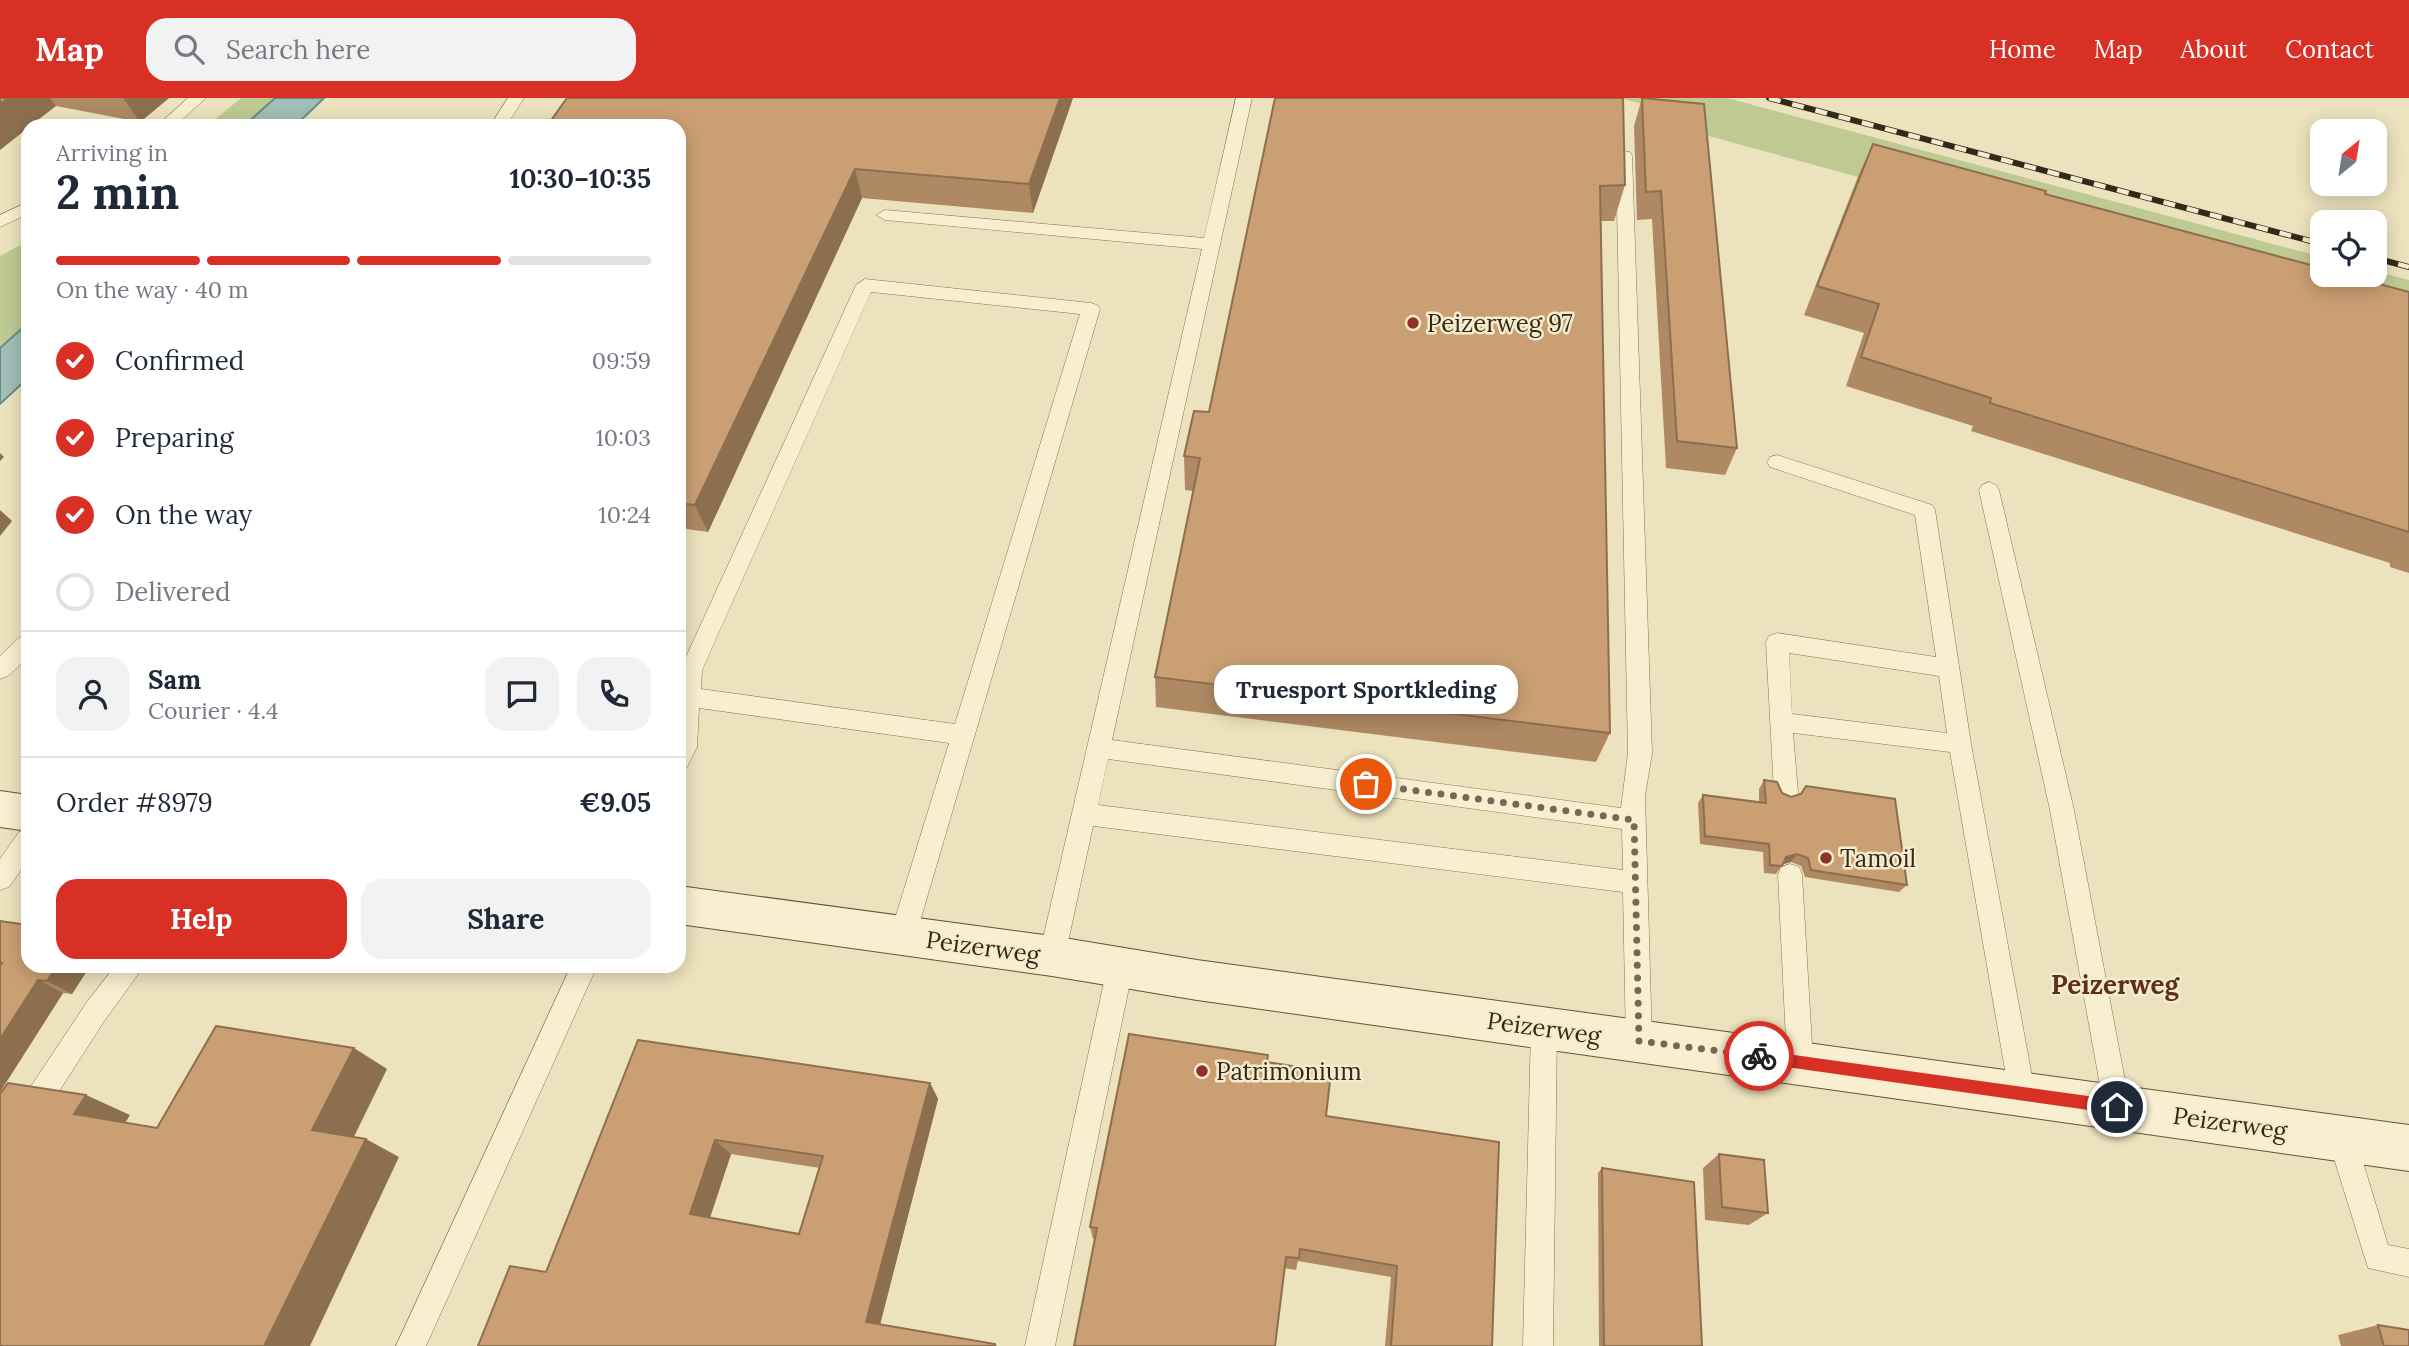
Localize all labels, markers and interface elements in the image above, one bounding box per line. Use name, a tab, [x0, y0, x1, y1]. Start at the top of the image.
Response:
search box	[146, 18, 636, 81]
text: Map	[35, 28, 104, 70]
icon: search	[170, 30, 208, 68]
text: Search here	[226, 33, 370, 66]
text: Home	[1989, 34, 2056, 65]
text: Map	[2094, 34, 2143, 65]
text: About	[2181, 34, 2247, 65]
text: Contact	[2285, 34, 2374, 65]
north arrow	[2310, 119, 2387, 196]
map controls	[2310, 119, 2387, 287]
text: Arriving in	[56, 138, 168, 167]
text: 10:30–10:35	[509, 162, 651, 195]
text: 2 min	[56, 163, 179, 222]
button: locate	[2310, 210, 2387, 287]
text: On the way · 40 m	[56, 275, 249, 304]
place label: Peizerweg 97	[1427, 308, 1573, 339]
marker: Peizerweg 97	[1405, 315, 1421, 331]
icon: check	[56, 342, 94, 380]
text: Confirmed	[115, 344, 244, 377]
text: 09:59	[592, 346, 651, 375]
icon: check	[56, 419, 94, 457]
text: Preparing	[115, 421, 234, 454]
text: 10:03	[596, 423, 651, 452]
icon: check	[56, 496, 94, 534]
text: On the way	[115, 498, 252, 531]
text: 10:24	[598, 500, 651, 529]
text: Delivered	[115, 575, 231, 608]
button: person	[56, 657, 130, 731]
button: chat	[485, 657, 559, 731]
button: phone	[577, 657, 651, 731]
text: Sam	[148, 663, 201, 696]
callout: Truesport Sportkleding	[1214, 665, 1518, 714]
text: Truesport Sportkleding	[1236, 675, 1496, 704]
text: Courier · 4.4	[148, 696, 279, 725]
pin	[1336, 754, 1396, 814]
icon: bag	[1347, 765, 1385, 803]
text: Order #8979	[56, 786, 213, 819]
text: €9.05	[579, 786, 651, 819]
place label: Tamoil	[1840, 843, 1916, 874]
marker: Tamoil	[1818, 850, 1834, 866]
button: Help	[56, 879, 347, 959]
button: Share	[361, 879, 651, 959]
street label: Peizerweg	[924, 924, 1043, 970]
district label: Peizerweg	[2051, 968, 2181, 1001]
street label: Peizerweg	[1485, 1005, 1604, 1051]
courier	[1724, 1021, 1794, 1091]
icon: bike	[1740, 1037, 1778, 1075]
place label: Patrimonium	[1216, 1056, 1362, 1087]
marker: Patrimonium	[1194, 1063, 1210, 1079]
pin	[2087, 1077, 2147, 1137]
icon: home	[2098, 1088, 2136, 1126]
street label: Peizerweg	[2171, 1100, 2290, 1146]

